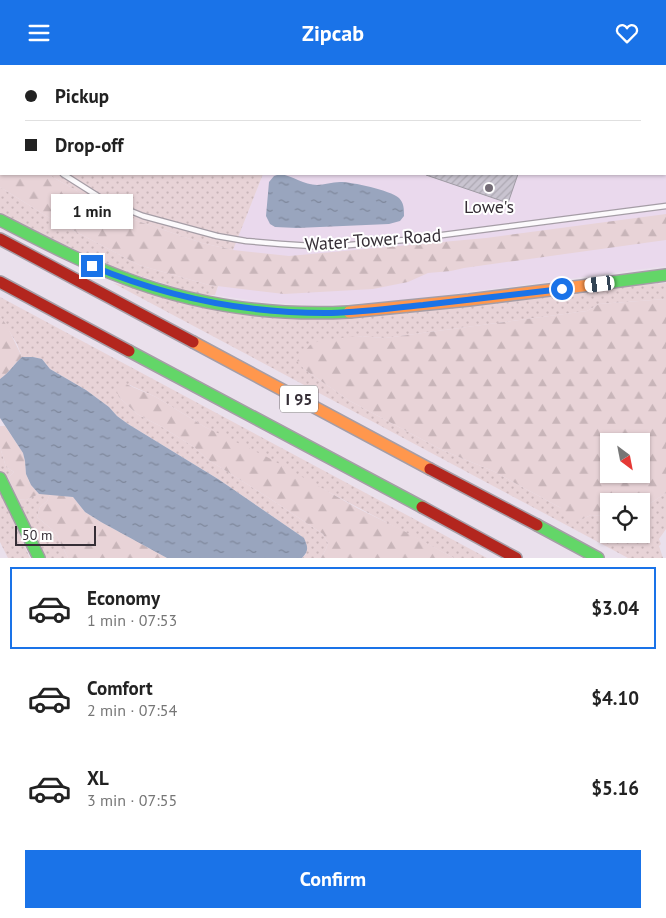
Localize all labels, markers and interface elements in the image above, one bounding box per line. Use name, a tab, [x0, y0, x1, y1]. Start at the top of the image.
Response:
icon: menu	[25, 19, 53, 47]
text: Zipcab	[302, 19, 364, 47]
icon: heart	[613, 19, 641, 47]
text: Pickup	[55, 84, 109, 108]
text: Drop-off	[55, 133, 123, 157]
marker: Lowe's	[483, 182, 495, 194]
callout: 1 min	[51, 193, 133, 229]
place label: Lowe's	[464, 195, 514, 218]
text: 1 min	[72, 201, 112, 221]
street label: Water Tower Road	[304, 223, 442, 256]
route end	[81, 255, 103, 277]
car	[584, 275, 615, 293]
route start	[551, 278, 573, 300]
road number: I 95	[280, 385, 318, 413]
north arrow	[600, 433, 650, 483]
map controls	[600, 433, 650, 543]
button: locate	[600, 493, 650, 543]
scale bar	[15, 523, 96, 546]
text: 50 m	[22, 526, 52, 544]
icon: car	[27, 586, 72, 631]
text: Economy	[87, 586, 160, 610]
text: $3.04	[591, 596, 639, 620]
text: 1 min · 07:53	[87, 610, 177, 630]
icon: car	[27, 676, 72, 721]
text: Comfort	[87, 676, 153, 700]
text: $4.10	[591, 686, 639, 710]
text: 2 min · 07:54	[87, 700, 177, 720]
icon: car	[27, 766, 72, 811]
text: XL	[87, 766, 109, 790]
text: $5.16	[591, 776, 639, 800]
text: 3 min · 07:55	[87, 790, 177, 810]
button: Confirm	[25, 850, 641, 908]

